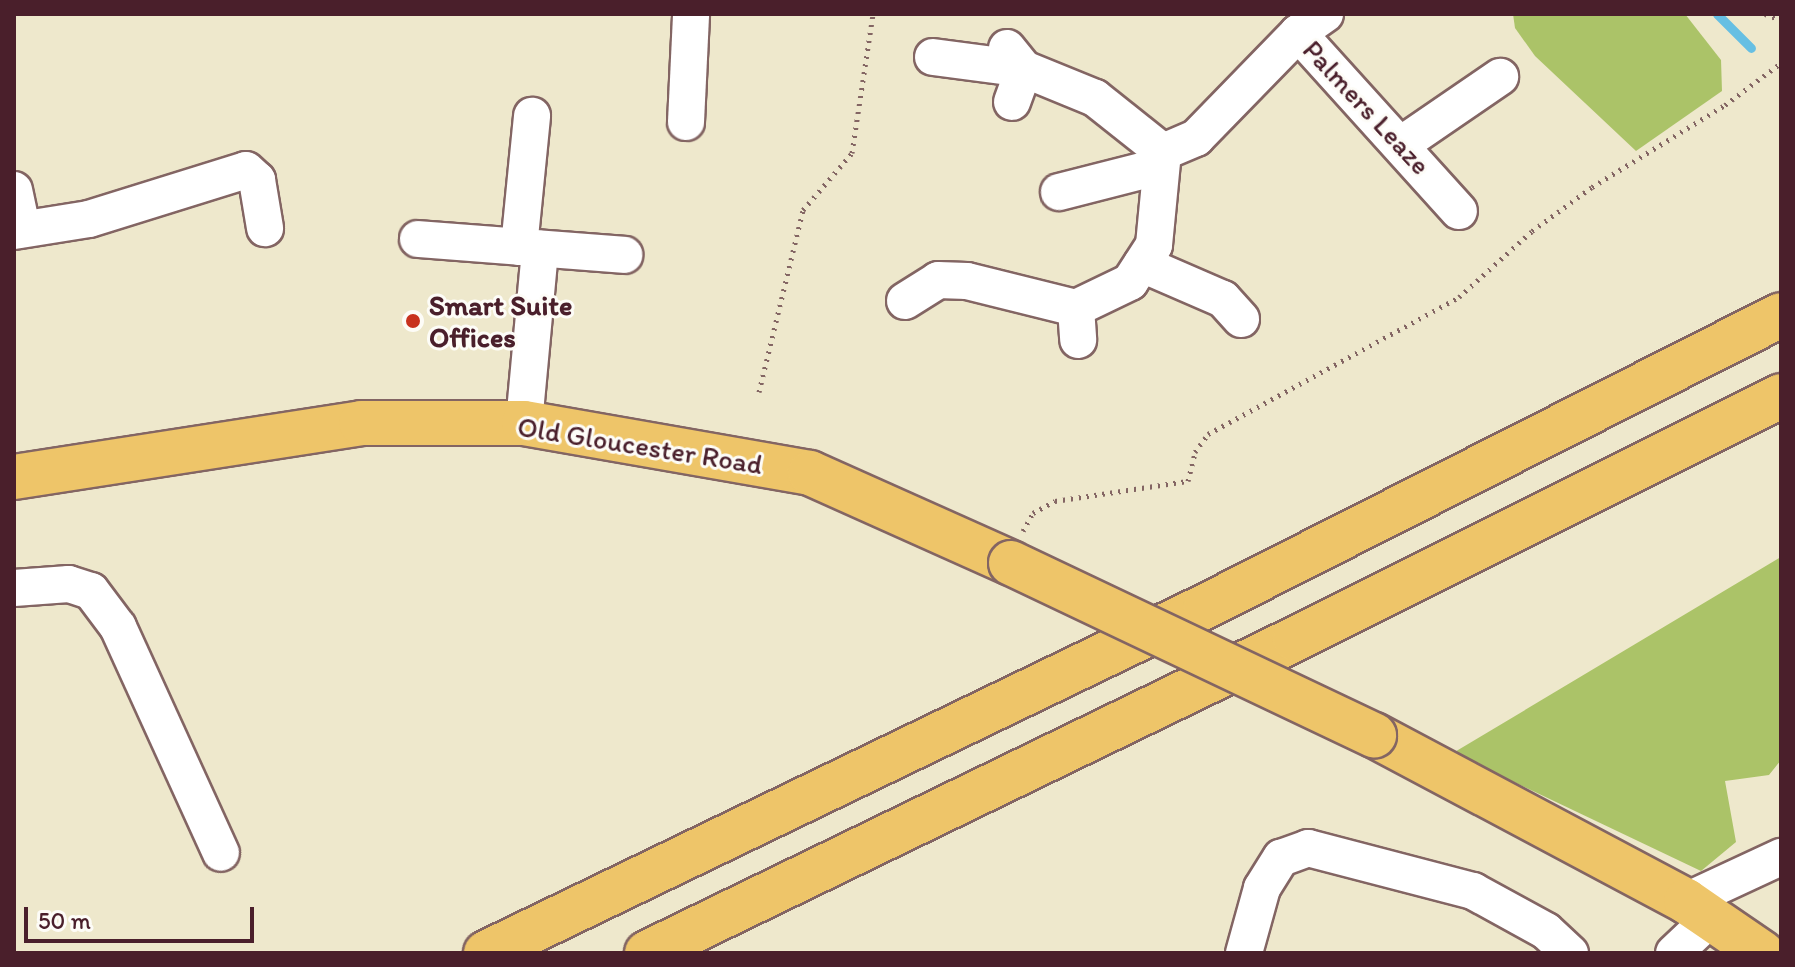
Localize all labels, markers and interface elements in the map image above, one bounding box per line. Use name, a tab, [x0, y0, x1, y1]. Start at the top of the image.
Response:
street label: Palmers Leaze	[1296, 33, 1438, 181]
place label: Smart Suite Offices	[429, 288, 573, 354]
marker: Smart Suite Offices	[404, 312, 422, 330]
street label: Old Gloucester Road	[516, 409, 764, 481]
scale bar	[28, 891, 258, 941]
text: 50 m	[38, 906, 91, 935]

